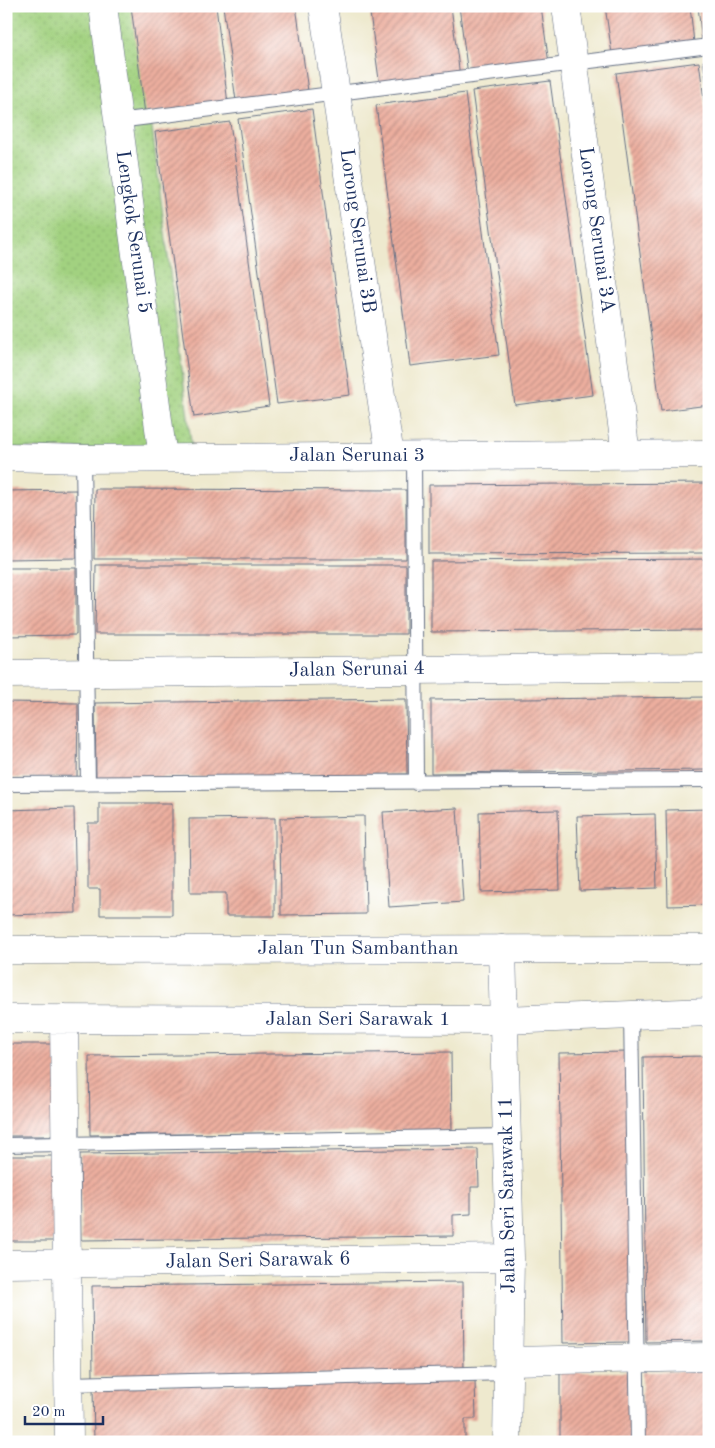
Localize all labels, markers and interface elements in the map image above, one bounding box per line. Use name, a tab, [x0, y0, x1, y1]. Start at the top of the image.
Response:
street label: Lorong Serunai 3A	[574, 146, 618, 314]
street label: Lorong Serunai 3B	[336, 147, 378, 315]
street label: Lengkok Serunai 5	[112, 149, 154, 315]
street label: Jalan Serunai 3	[289, 446, 425, 466]
street label: Jalan Serunai 4	[289, 659, 425, 681]
street label: Jalan Tun Sambanthan	[257, 939, 459, 959]
street label: Jalan Seri Sarawak 1	[265, 1010, 451, 1030]
street label: Jalan Seri Sarawak 11	[496, 1096, 520, 1294]
street label: Jalan Seri Sarawak 6	[165, 1249, 351, 1273]
scale bar	[25, 1393, 102, 1425]
text: 20 m	[32, 1405, 66, 1420]

